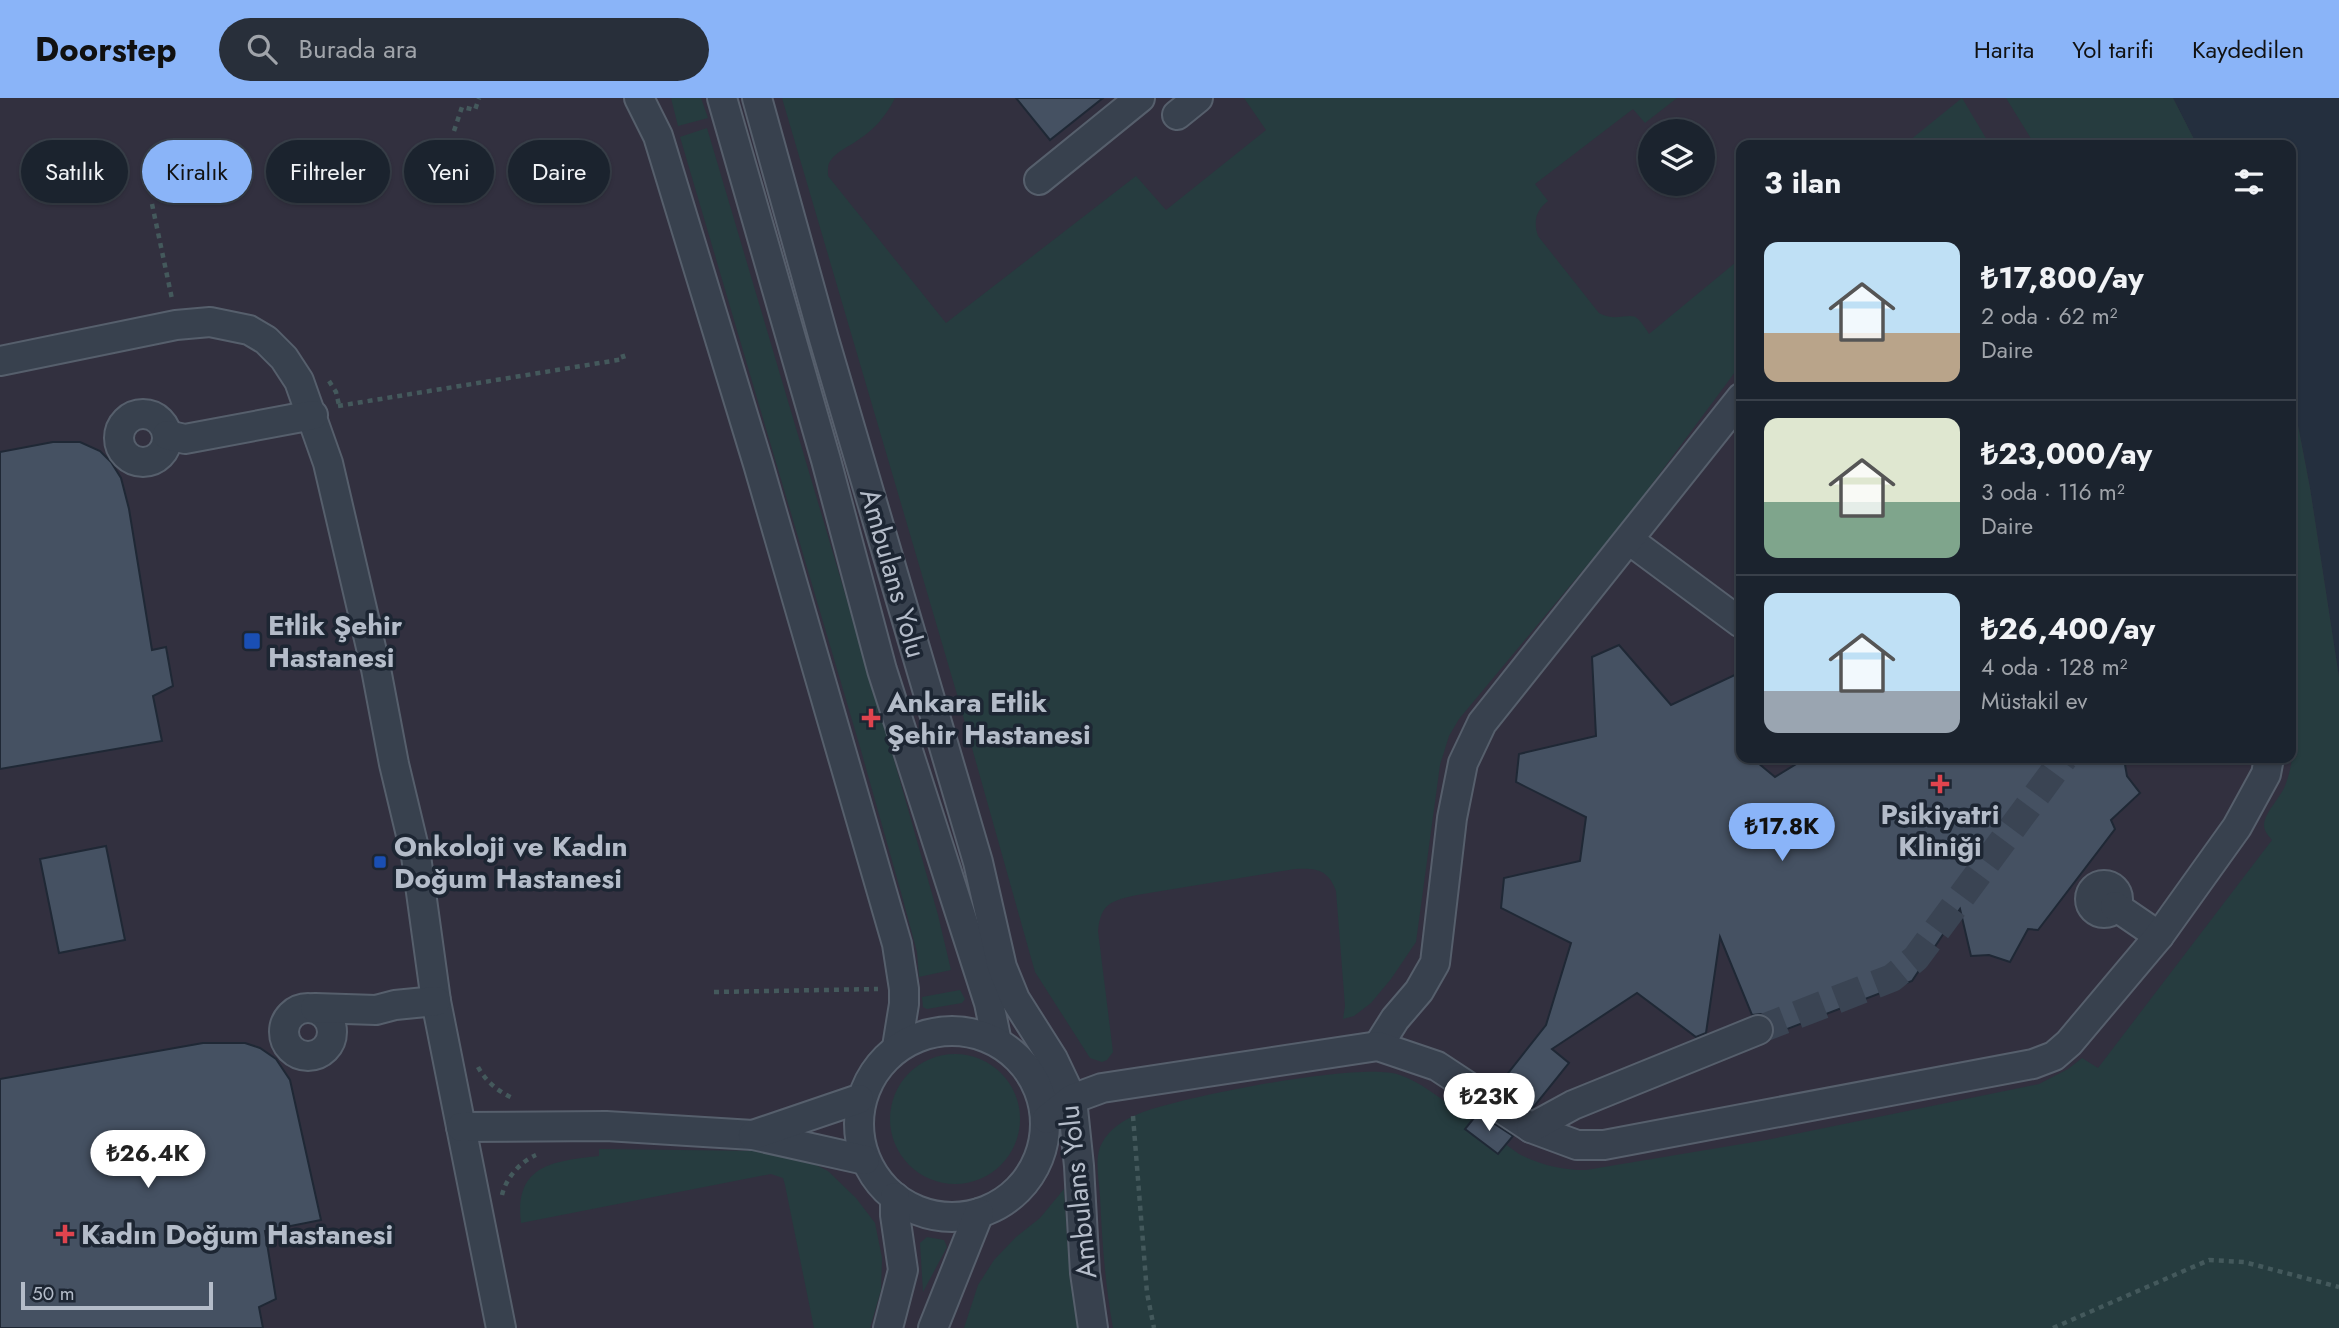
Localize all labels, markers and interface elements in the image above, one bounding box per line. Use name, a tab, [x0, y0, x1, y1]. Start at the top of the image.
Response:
search box	[219, 18, 709, 81]
text: Doorstep	[35, 26, 177, 73]
icon: search	[243, 30, 281, 68]
text: Burada ara	[299, 30, 417, 68]
text: Harita	[1974, 32, 2034, 67]
text: Yol tarifi	[2072, 32, 2154, 67]
text: Kaydedilen	[2192, 32, 2304, 67]
map controls	[1638, 119, 1715, 196]
button: layers	[1638, 119, 1715, 196]
chip: Satılık	[21, 140, 128, 203]
chip: Kiralık	[142, 140, 252, 203]
chip: Filtreler	[266, 140, 390, 203]
chip: Yeni	[404, 140, 494, 203]
chip: Daire	[508, 140, 610, 203]
text: 3 ilan	[1764, 161, 1841, 204]
icon: filters	[2230, 163, 2268, 201]
text: ₺17,800/ay	[1981, 256, 2144, 299]
icon: home	[1820, 270, 1904, 354]
text: 2 oda · 62 m²	[1981, 299, 2118, 333]
text: Daire	[1981, 333, 2033, 367]
text: ₺23,000/ay	[1981, 432, 2152, 475]
icon: home	[1820, 446, 1904, 530]
text: 3 oda · 116 m²	[1981, 475, 2125, 509]
street label: Ambulans Yolu	[849, 483, 937, 663]
text: Daire	[1981, 509, 2033, 543]
place label: Etlik Şehir Hastanesi	[268, 605, 403, 678]
text: ₺26,400/ay	[1981, 607, 2155, 650]
icon: home	[1820, 621, 1904, 705]
marker: Etlik Şehir Hastanesi	[242, 631, 262, 651]
text: 4 oda · 128 m²	[1981, 650, 2128, 684]
place label: Ankara Etlik Şehir Hastanesi	[886, 682, 1091, 755]
text: Müstakil ev	[1981, 684, 2087, 718]
marker: Ankara Etlik Şehir Hastanesi	[861, 708, 881, 728]
marker: Psikiyatri Kliniği	[1930, 774, 1950, 794]
place label: Psikiyatri Kliniği	[1881, 794, 1999, 867]
pin: ₺17.8K	[1725, 804, 1839, 863]
text: ₺17.8K	[1745, 809, 1819, 843]
place label: Onkoloji ve Kadın Doğum Hastanesi	[394, 826, 628, 899]
marker: Onkoloji ve Kadın Doğum Hastanesi	[372, 854, 388, 870]
pin: ₺23K	[1448, 1074, 1530, 1133]
text: ₺23K	[1460, 1079, 1518, 1113]
street label: Ambulans Yolu	[1048, 1103, 1108, 1281]
pin: ₺26.4K	[91, 1130, 205, 1190]
text: ₺26.4K	[106, 1136, 190, 1170]
place label: Kadın Doğum Hastanesi	[81, 1214, 393, 1255]
marker: Kadın Doğum Hastanesi	[55, 1224, 75, 1244]
scale bar	[21, 1279, 214, 1311]
text: 50 m	[32, 1280, 75, 1307]

